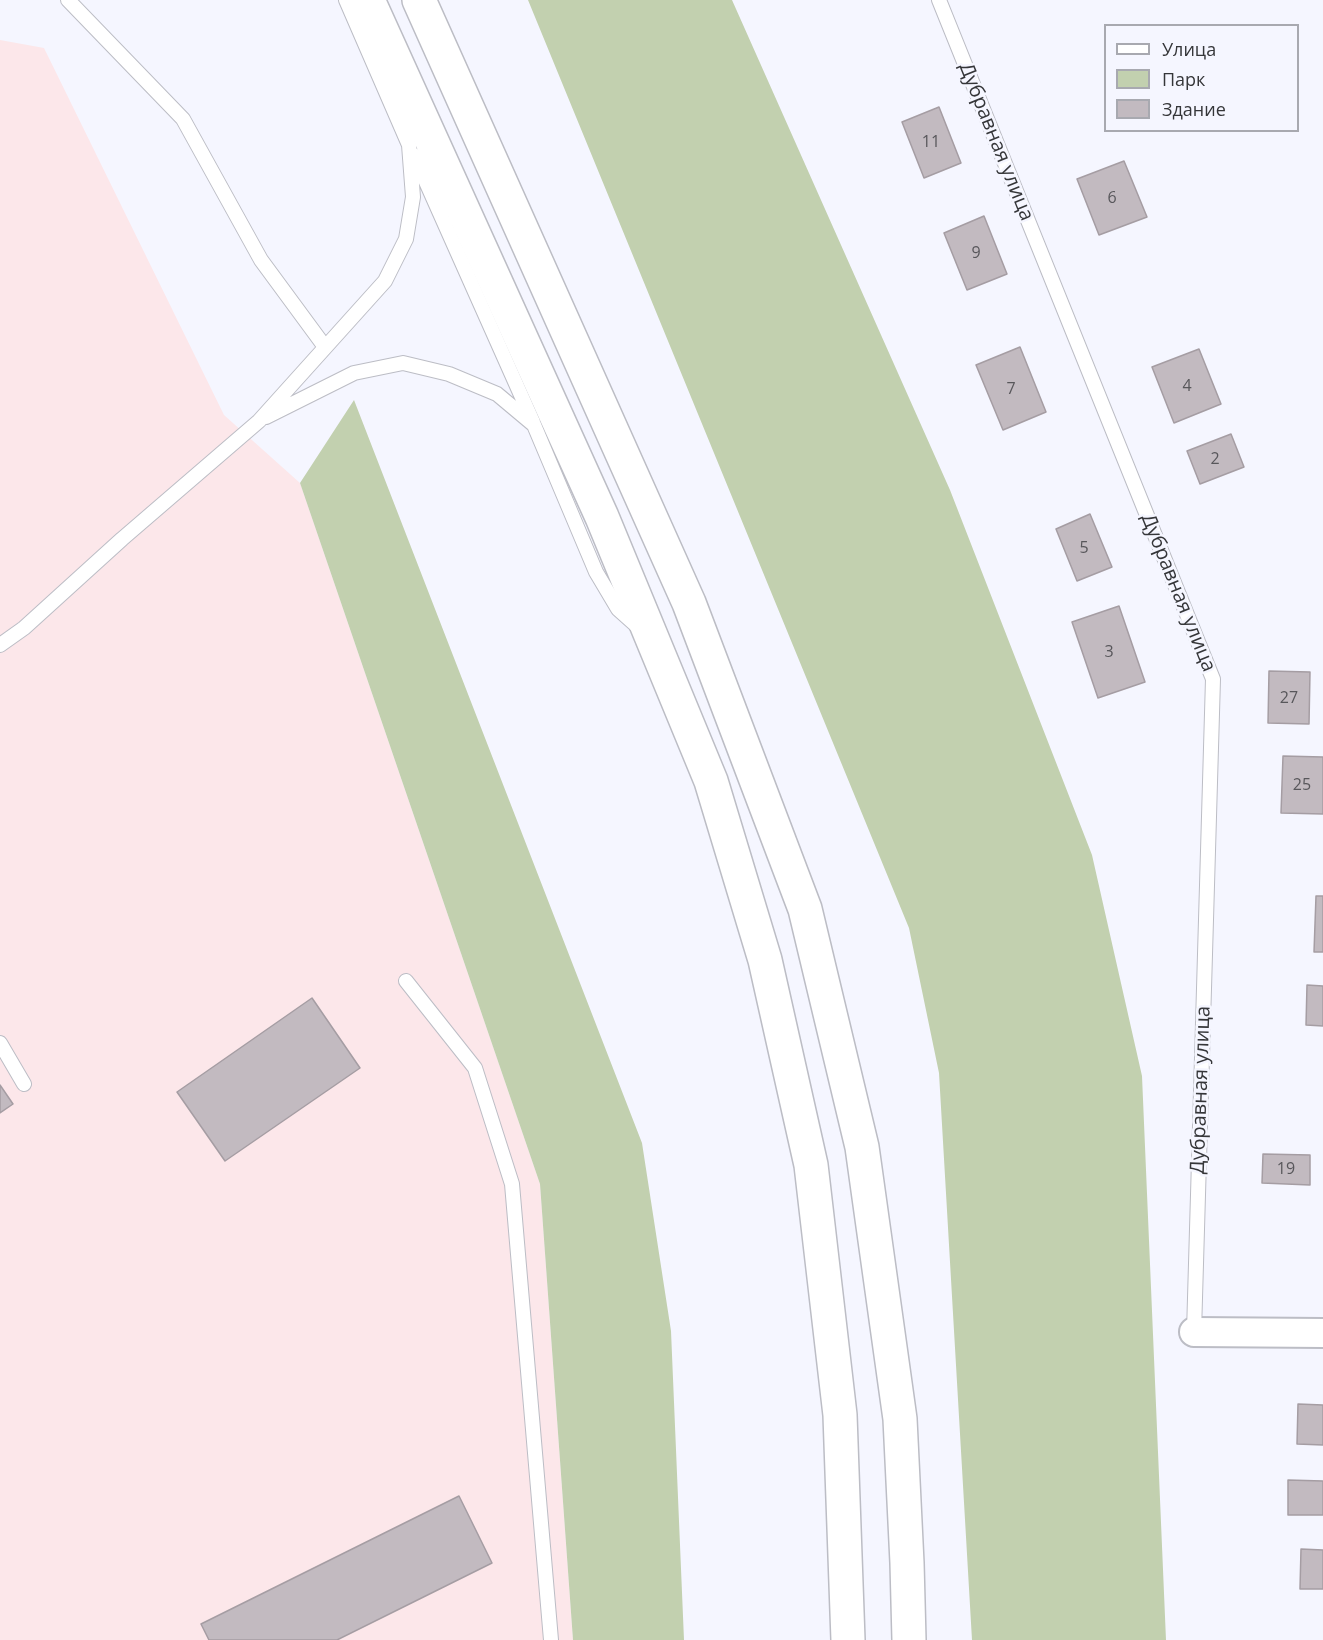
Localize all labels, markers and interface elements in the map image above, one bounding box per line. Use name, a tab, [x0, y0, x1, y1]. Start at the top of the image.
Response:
legend	[1104, 24, 1299, 132]
text: Улица	[1162, 37, 1216, 61]
street label: Дубравная улица	[953, 59, 1039, 225]
text: Парк	[1162, 67, 1205, 91]
text: Здание	[1162, 97, 1226, 121]
house number: 11	[922, 132, 940, 152]
house number: 6	[1107, 188, 1117, 208]
house number: 9	[971, 243, 981, 263]
house number: 4	[1182, 376, 1192, 396]
house number: 7	[1006, 379, 1016, 399]
house number: 2	[1210, 449, 1220, 469]
street label: Дубравная улица	[1135, 510, 1221, 676]
house number: 5	[1079, 538, 1089, 558]
house number: 3	[1104, 642, 1114, 662]
house number: 27	[1280, 688, 1298, 708]
house number: 25	[1293, 775, 1311, 795]
street label: Дубравная улица	[1186, 1005, 1216, 1175]
house number: 19	[1277, 1159, 1295, 1179]

